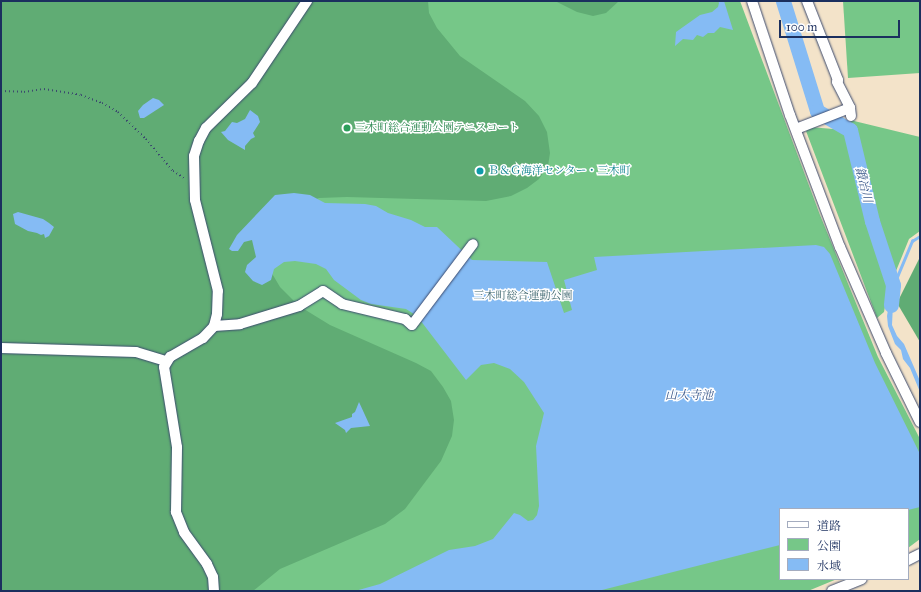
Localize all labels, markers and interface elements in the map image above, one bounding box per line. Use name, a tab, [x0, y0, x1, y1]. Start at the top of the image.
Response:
scale bar	[781, 12, 902, 38]
text: 100 m	[786, 20, 817, 34]
place label: 三木町総合運動公園テニスコート	[355, 121, 520, 135]
marker: 三木町総合運動公園テニスコート	[342, 123, 352, 133]
place label: Ｂ＆Ｇ海洋センター・三木町	[488, 164, 631, 178]
marker: Ｂ＆Ｇ海洋センター・三木町	[475, 166, 485, 176]
water label: 鍛冶川	[852, 166, 874, 204]
park label: 三木町総合運動公園	[474, 289, 572, 303]
water label: 山大寺池	[665, 389, 713, 403]
legend	[779, 508, 909, 580]
text: 道路	[817, 519, 841, 533]
text: 公園	[817, 539, 841, 553]
text: 水域	[817, 559, 841, 573]

